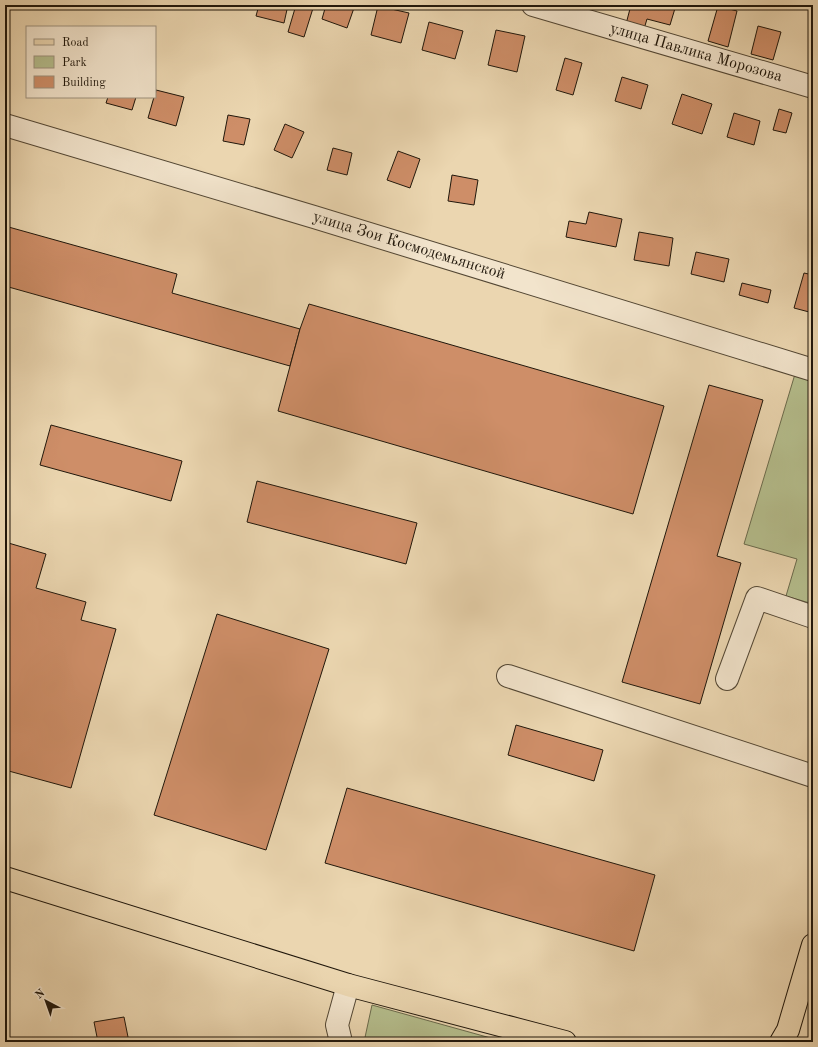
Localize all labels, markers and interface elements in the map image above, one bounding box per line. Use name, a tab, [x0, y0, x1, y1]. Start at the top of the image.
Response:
street label: улица Павлика Морозова	[608, 21, 784, 85]
legend	[26, 26, 156, 98]
text: Road	[62, 37, 89, 49]
text: Park	[62, 57, 87, 69]
text: Building	[62, 77, 106, 89]
street label: улица Зои Космодемьянской	[311, 209, 507, 283]
north arrow	[26, 981, 66, 1021]
text: N	[34, 987, 48, 1001]

